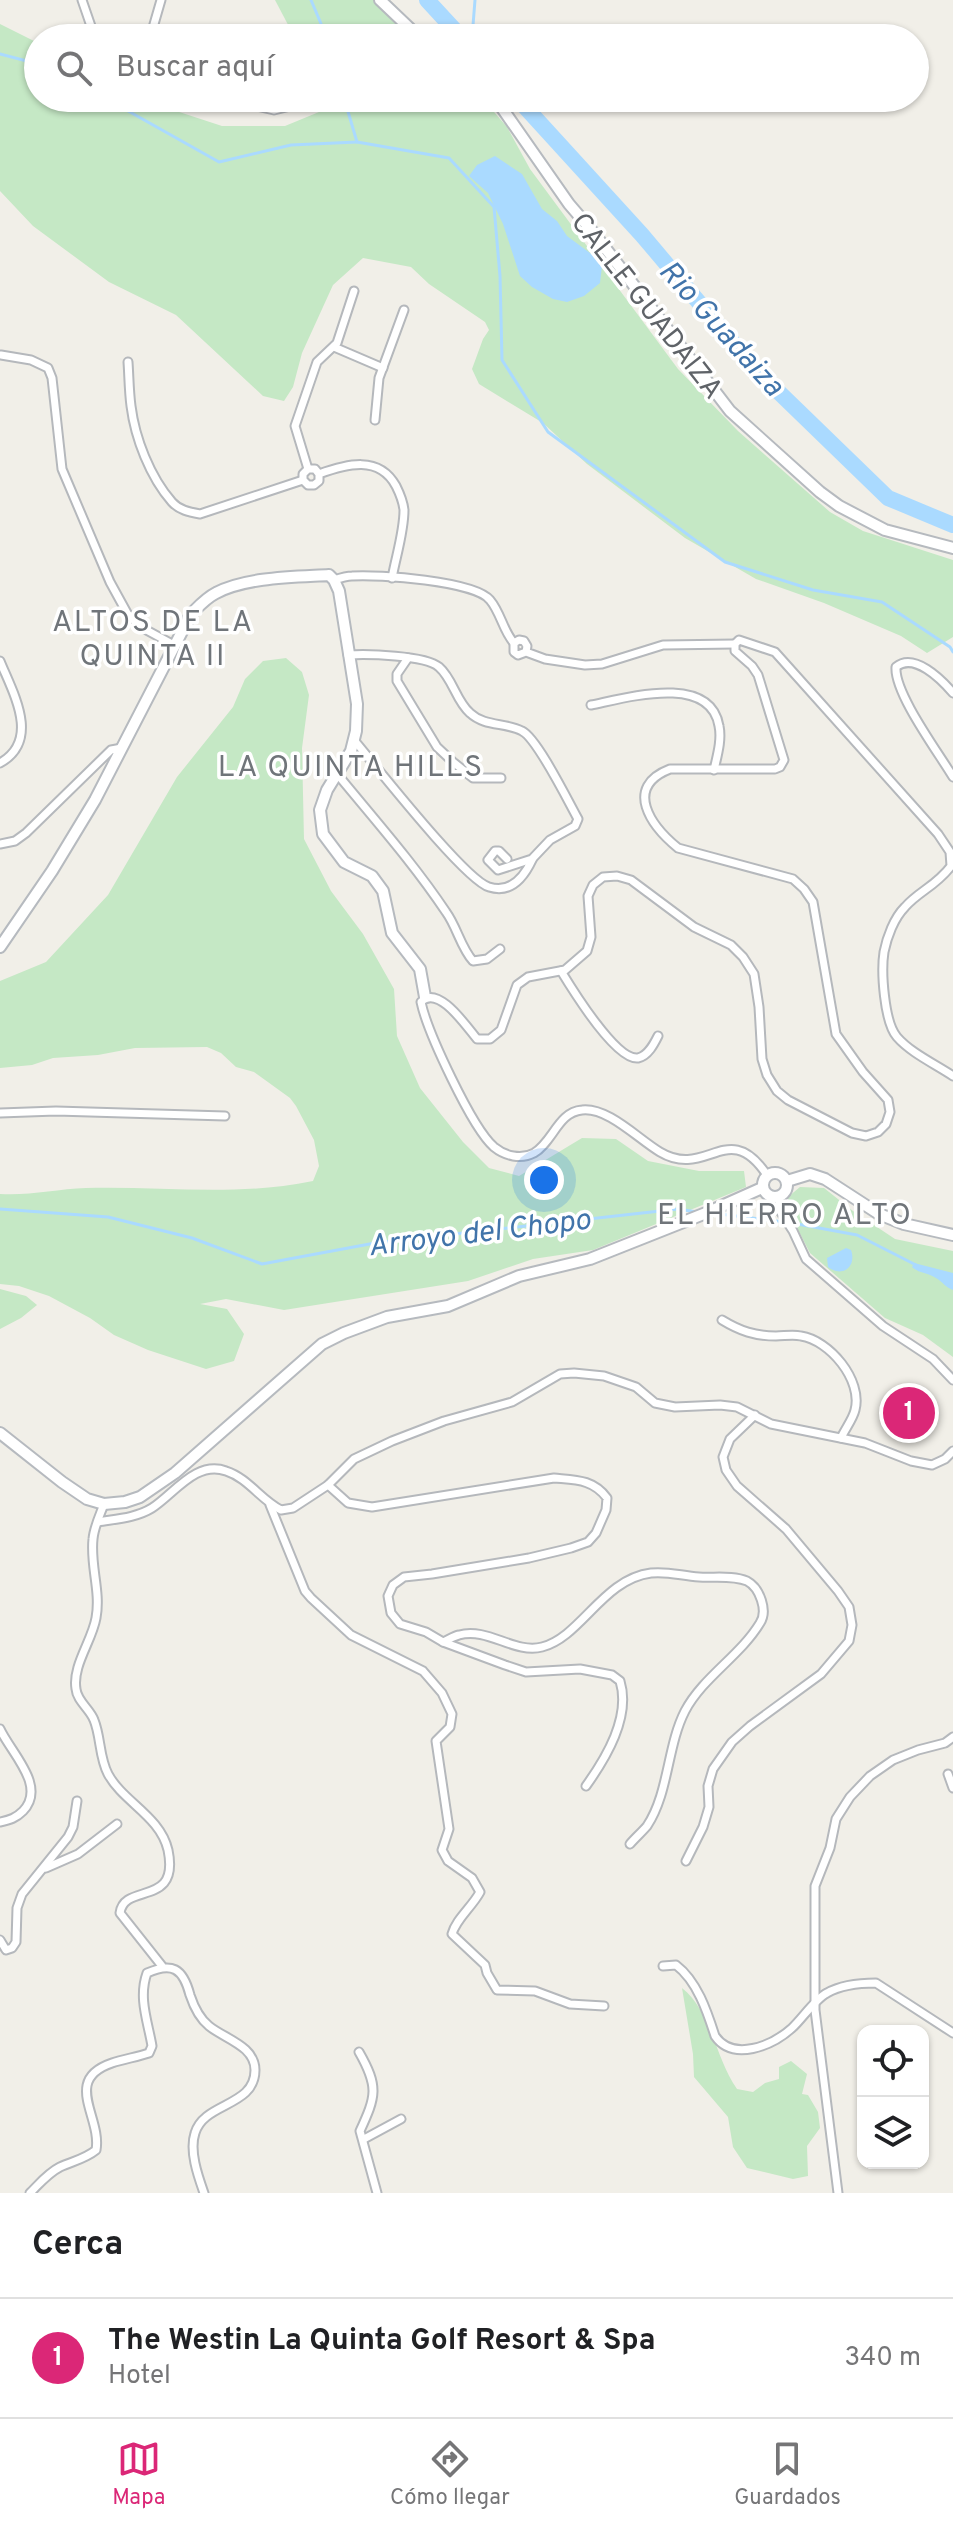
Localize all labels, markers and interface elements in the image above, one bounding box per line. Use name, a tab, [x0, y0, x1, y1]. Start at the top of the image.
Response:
search box	[24, 24, 929, 112]
icon: search	[52, 46, 96, 90]
text: Buscar aquí	[116, 50, 274, 87]
street label: CALLE GUADAIZA	[562, 206, 730, 407]
water label: Rio Guadaiza	[650, 254, 791, 406]
district label: ALTOS DE LA QUINTA II	[52, 605, 254, 676]
district label: LA QUINTA HILLS	[218, 750, 484, 787]
your location	[524, 1160, 564, 1200]
district label: EL HIERRO ALTO	[657, 1198, 913, 1235]
water label: Arroyo del Chopo	[366, 1202, 593, 1266]
pin: 1	[883, 1383, 935, 1443]
map controls	[857, 2025, 929, 2169]
button: locate	[857, 2025, 929, 2097]
button: layers	[857, 2097, 929, 2169]
text: Cerca	[32, 2224, 123, 2267]
text: The Westin La Quinta Golf Resort & Spa	[108, 2323, 656, 2360]
text: 1	[53, 2342, 63, 2375]
text: 340 m	[844, 2342, 921, 2375]
text: Hotel	[108, 2360, 171, 2393]
tab: Mapa	[112, 2437, 165, 2512]
tab: Cómo llegar	[390, 2437, 510, 2512]
tab: Guardados	[734, 2437, 841, 2512]

